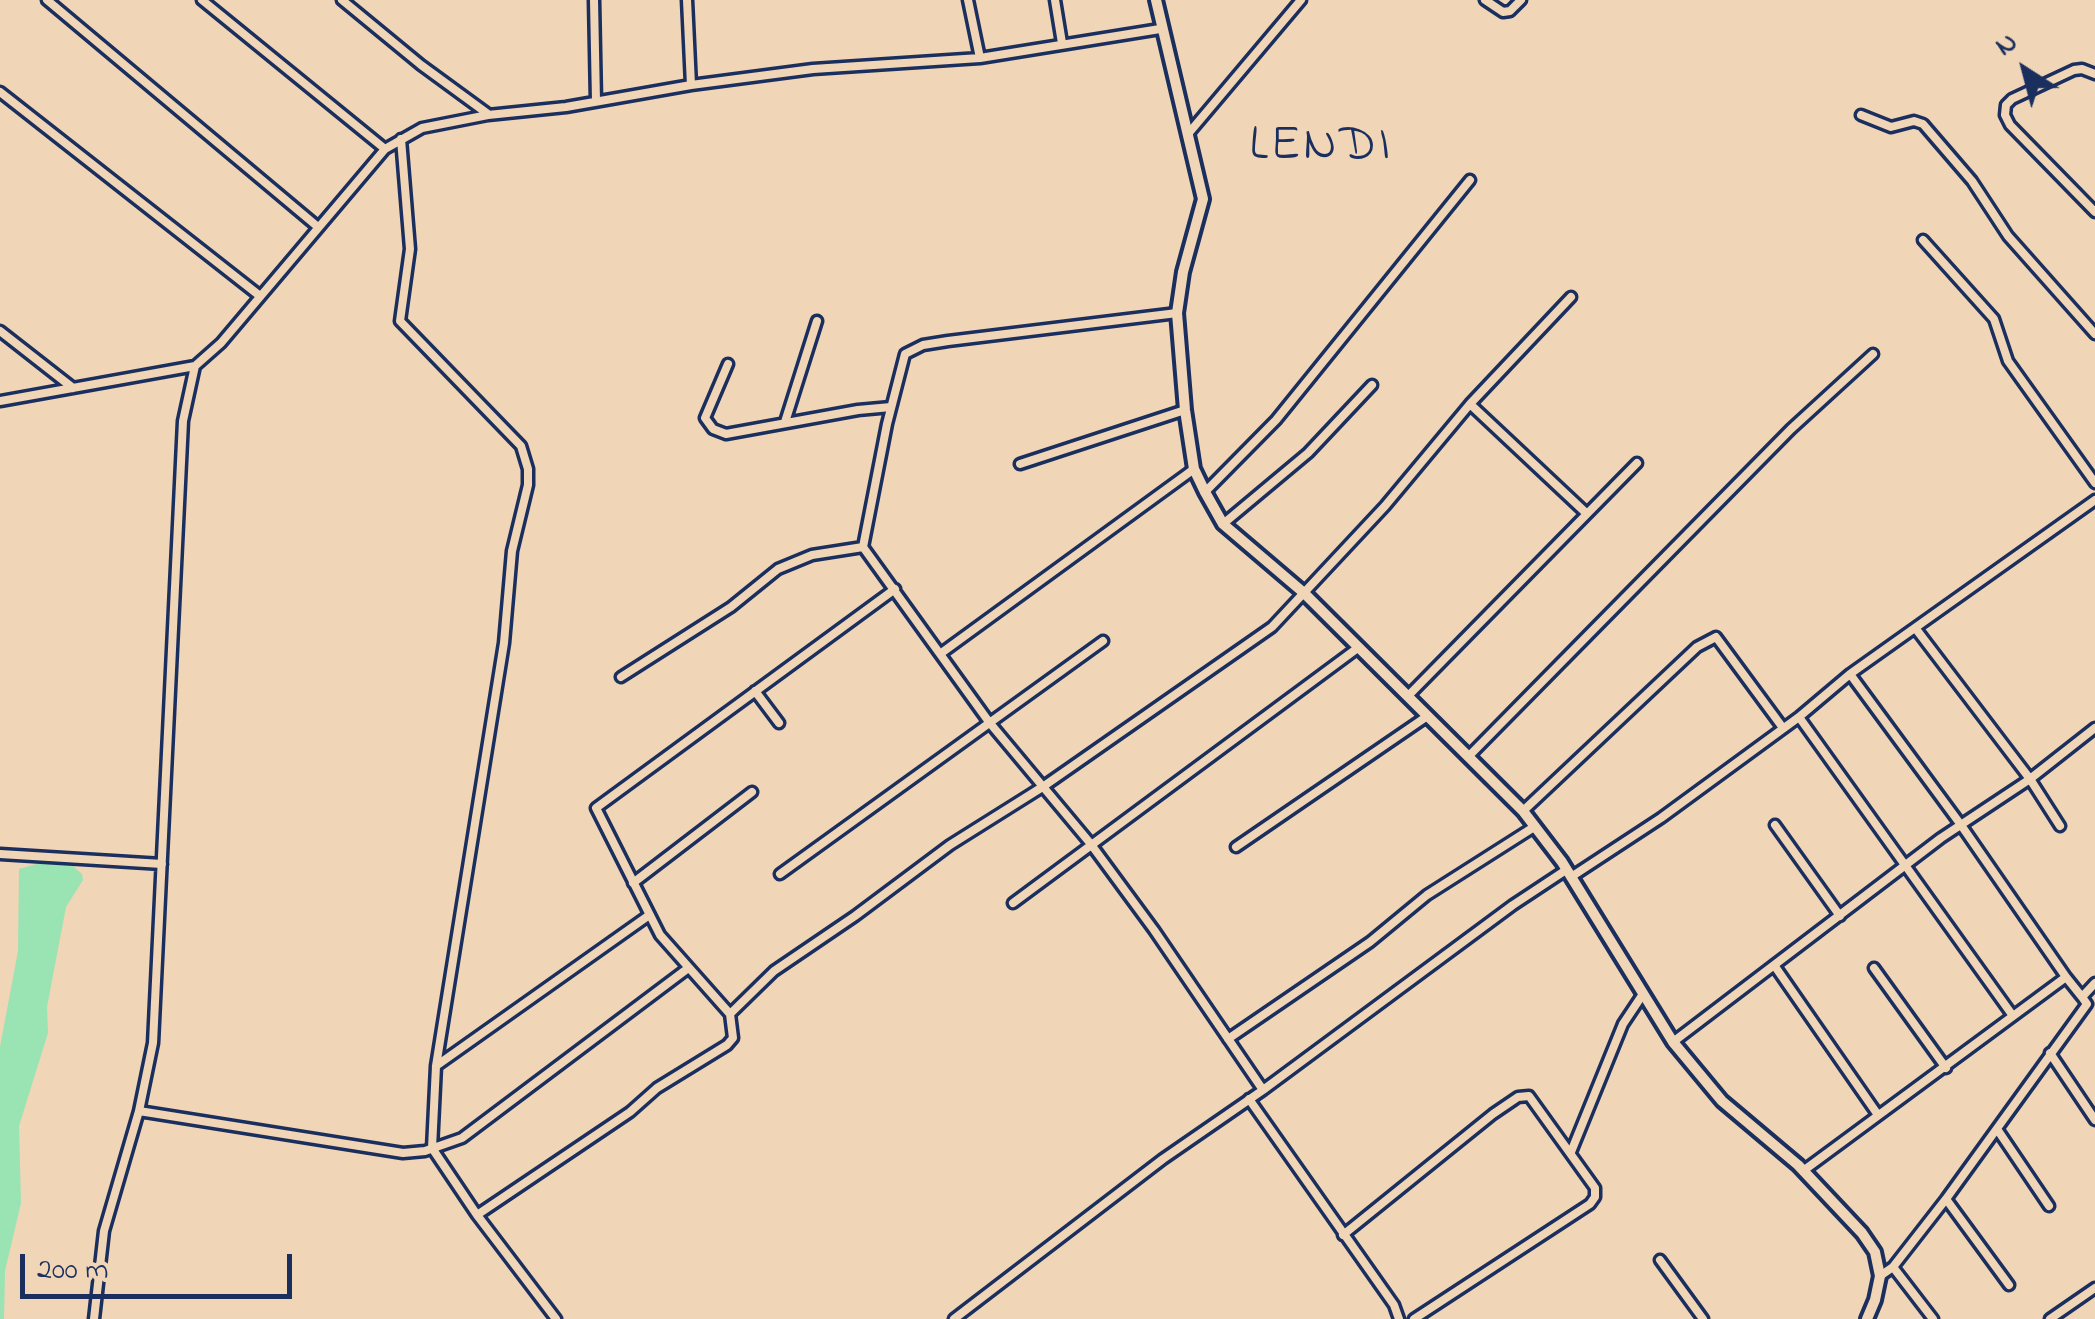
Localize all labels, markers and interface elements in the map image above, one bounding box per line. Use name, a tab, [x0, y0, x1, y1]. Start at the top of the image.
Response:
north arrow	[1975, 20, 2075, 120]
text: N	[1987, 23, 2027, 67]
district label: LENDI	[1249, 120, 1393, 180]
scale bar	[25, 1234, 298, 1296]
text: 200 m	[37, 1249, 109, 1293]

